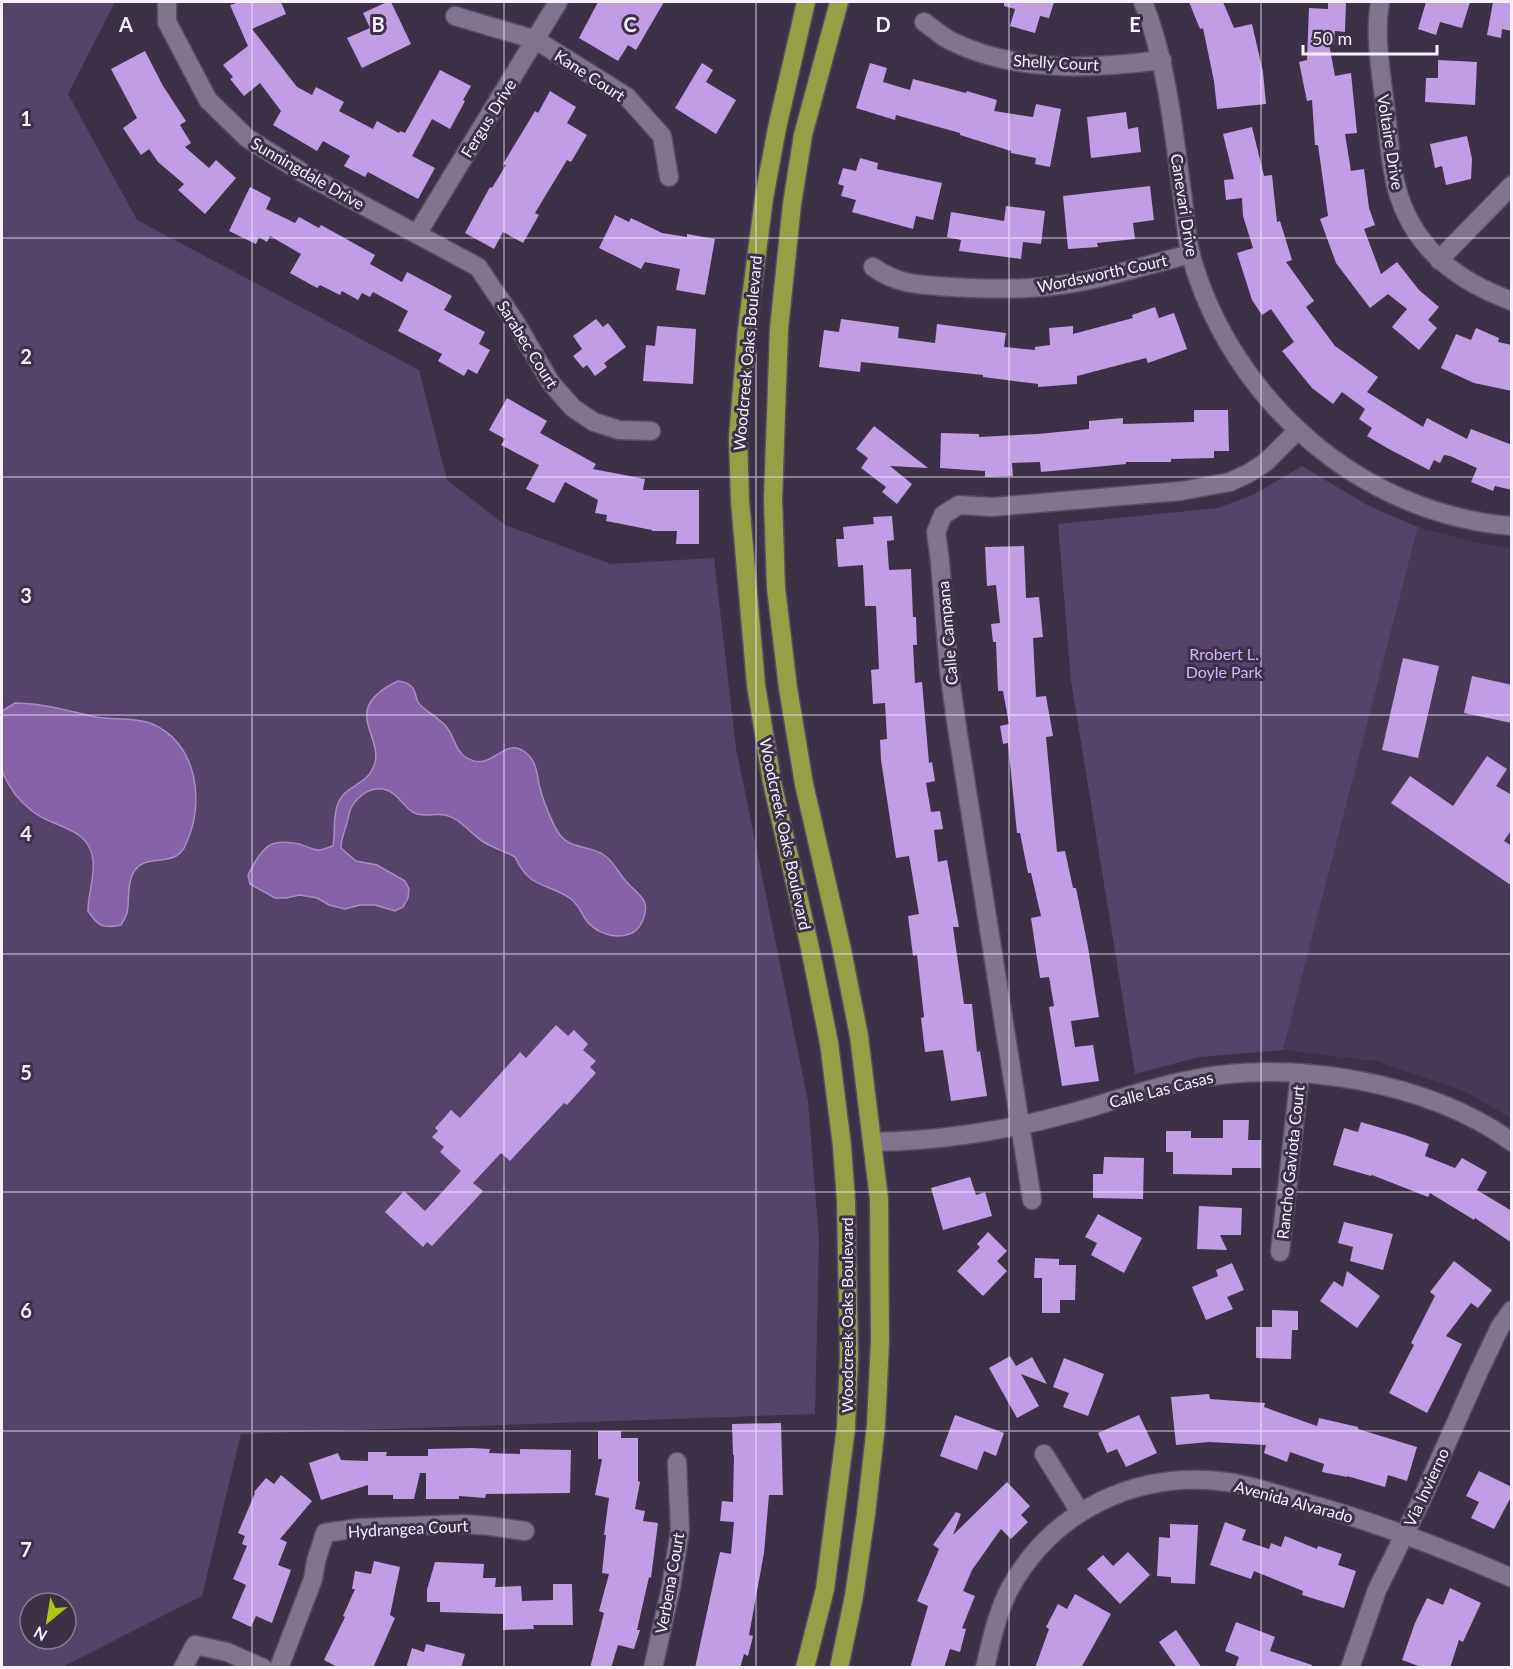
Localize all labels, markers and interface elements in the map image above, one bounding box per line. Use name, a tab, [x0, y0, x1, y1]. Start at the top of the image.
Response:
text: A	[118, 12, 133, 36]
text: B	[371, 12, 385, 36]
text: C	[623, 12, 637, 36]
text: D	[875, 12, 891, 36]
text: E	[1129, 12, 1141, 36]
scale bar	[1303, 18, 1436, 56]
text: 50 m	[1312, 27, 1352, 49]
street label: Kane Court	[551, 45, 629, 105]
street label: Shelly Court	[1013, 50, 1099, 74]
street label: Fergus Drive	[456, 75, 520, 161]
street label: Voltaire Drive	[1374, 93, 1408, 191]
text: 1	[20, 106, 32, 130]
street label: Sunningdale Drive	[248, 133, 368, 213]
street label: Canevari Drive	[1167, 152, 1203, 258]
street label: Wordsworth Court	[1035, 250, 1169, 296]
street label: Woodcreek Oaks Boulevard	[729, 255, 765, 451]
street label: Sarabec Court	[494, 297, 563, 391]
text: 2	[20, 344, 32, 368]
street label: Calle Campana	[933, 580, 961, 686]
text: 3	[20, 583, 32, 607]
park label: Rrobert L. Doyle Park	[1186, 644, 1263, 681]
street label: Woodcreek Oaks Boulevard	[756, 736, 816, 932]
text: 4	[20, 821, 32, 845]
text: 5	[20, 1060, 32, 1084]
street label: Calle Las Casas	[1107, 1067, 1215, 1111]
street label: Rancho Gaviota Court	[1272, 1084, 1308, 1240]
street label: Woodcreek Oaks Boulevard	[837, 1217, 856, 1413]
text: 6	[20, 1298, 32, 1322]
street label: Via Invierno	[1400, 1445, 1452, 1529]
street label: Avenida Alvarado	[1233, 1476, 1355, 1526]
street label: Hydrangea Court	[347, 1515, 469, 1541]
street label: Verbena Court	[651, 1531, 687, 1635]
text: 7	[20, 1537, 32, 1561]
north arrow	[18, 1591, 78, 1651]
text: N	[30, 1623, 50, 1646]

